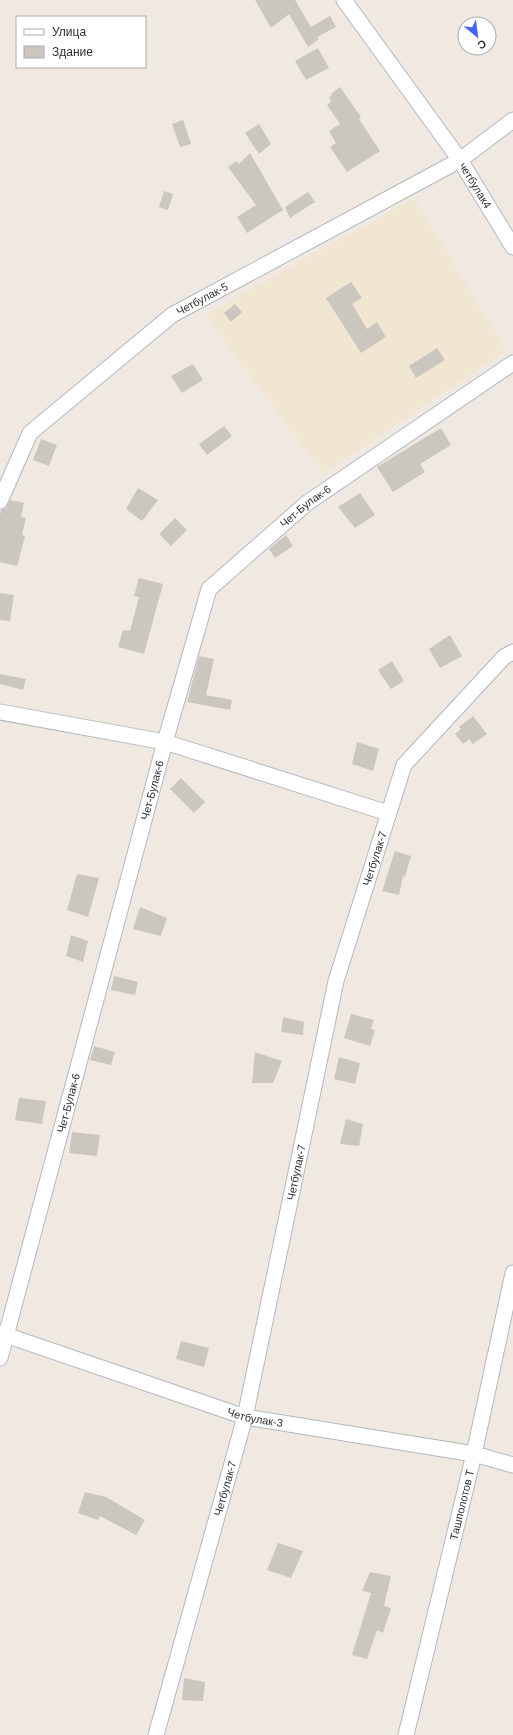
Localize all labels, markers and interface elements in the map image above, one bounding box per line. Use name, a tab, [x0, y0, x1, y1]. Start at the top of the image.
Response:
legend	[16, 16, 146, 68]
north arrow	[457, 16, 497, 56]
text: Улица	[52, 25, 86, 39]
text: С	[475, 38, 488, 52]
text: Здание	[52, 45, 93, 59]
street label: четбулак4	[457, 160, 494, 210]
street label: Четбулак-5	[174, 280, 230, 318]
street label: Чет-Булак-6	[278, 483, 333, 530]
street label: Чет-Булак-6	[138, 759, 166, 821]
street label: Четбулак-7	[360, 830, 389, 887]
street label: Чет-Булак-6	[55, 1072, 82, 1134]
street label: Четбулак-7	[284, 1144, 308, 1201]
street label: Четбулак-3	[226, 1405, 284, 1429]
street label: Четбулак-7	[212, 1460, 238, 1517]
street label: Ташполотов Т	[447, 1468, 476, 1541]

